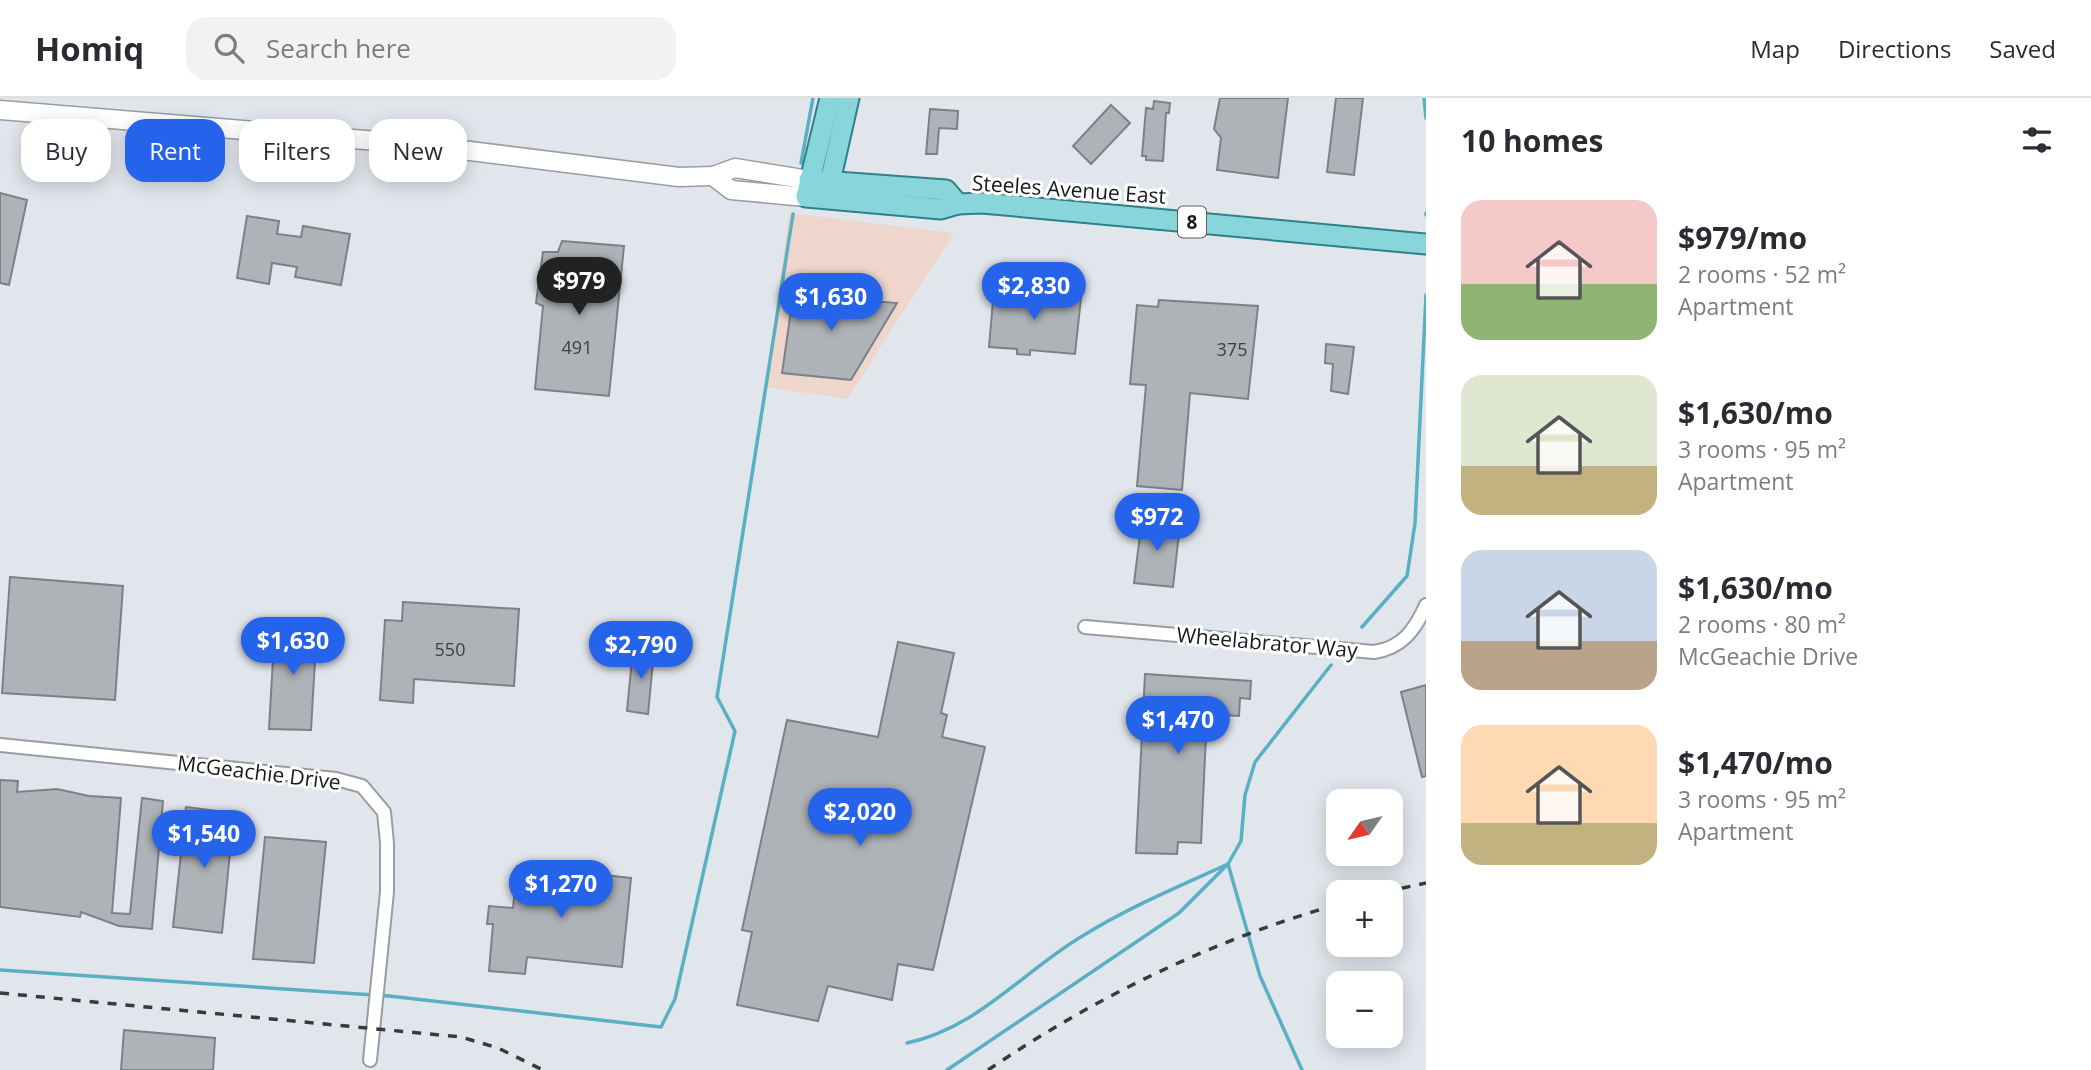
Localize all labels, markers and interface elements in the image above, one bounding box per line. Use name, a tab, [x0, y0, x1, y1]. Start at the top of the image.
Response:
search box	[186, 17, 676, 80]
text: Homiq	[35, 26, 144, 71]
icon: search	[210, 29, 248, 67]
text: Search here	[266, 30, 411, 66]
text: Map	[1750, 32, 1800, 65]
text: Directions	[1838, 32, 1951, 65]
text: Saved	[1989, 32, 2056, 65]
chip: Buy	[21, 119, 111, 182]
chip: Rent	[125, 119, 225, 182]
chip: Filters	[239, 119, 355, 182]
chip: New	[369, 119, 467, 182]
text: 10 homes	[1461, 120, 1604, 161]
icon: filters	[2018, 121, 2056, 159]
street label: Steeles Avenue East	[971, 168, 1167, 210]
road number: 8	[1178, 206, 1206, 238]
text: $979/mo	[1678, 217, 1807, 258]
icon: home	[1517, 228, 1601, 312]
pin: $979	[538, 258, 620, 317]
text: 2 rooms · 52 m²	[1678, 258, 1846, 290]
pin: $2,830	[977, 262, 1091, 322]
text: $979	[553, 264, 605, 296]
text: $2,830	[998, 269, 1070, 301]
pin: $1,630	[774, 274, 888, 333]
text: $1,630	[795, 280, 867, 312]
text: Apartment	[1678, 290, 1794, 322]
house number: 491	[562, 335, 592, 359]
house number: 375	[1217, 337, 1247, 361]
text: $1,630/mo	[1678, 392, 1833, 433]
icon: home	[1517, 403, 1601, 487]
text: 3 rooms · 95 m²	[1678, 433, 1846, 465]
text: Apartment	[1678, 465, 1794, 497]
pin: $972	[1116, 494, 1198, 553]
text: $972	[1131, 500, 1183, 532]
text: $1,630/mo	[1678, 567, 1833, 608]
icon: home	[1517, 578, 1601, 662]
text: 2 rooms · 80 m²	[1678, 608, 1846, 640]
pin: $1,630	[236, 618, 350, 677]
street label: Wheelabrator Way	[1175, 620, 1359, 664]
pin: $2,790	[584, 622, 698, 681]
text: $1,630	[257, 624, 329, 656]
text: $2,790	[605, 628, 677, 660]
house number: 550	[435, 637, 465, 661]
text: McGeachie Drive	[1678, 640, 1858, 672]
pin: $1,470	[1121, 696, 1235, 756]
text: $1,470	[1142, 703, 1214, 735]
text: $1,470/mo	[1678, 742, 1833, 783]
street label: McGeachie Drive	[176, 748, 343, 796]
icon: home	[1517, 753, 1601, 837]
text: 3 rooms · 95 m²	[1678, 783, 1846, 815]
pin: $2,020	[803, 788, 917, 848]
north arrow	[1326, 789, 1404, 866]
map controls	[1326, 789, 1403, 1048]
text: $2,020	[824, 795, 896, 827]
pin: $1,540	[147, 810, 261, 870]
text: Apartment	[1678, 815, 1794, 847]
text: $1,540	[168, 817, 240, 849]
pin: $1,270	[504, 860, 618, 920]
text: $1,270	[525, 867, 597, 899]
button: +	[1326, 880, 1403, 957]
button: −	[1326, 971, 1403, 1048]

